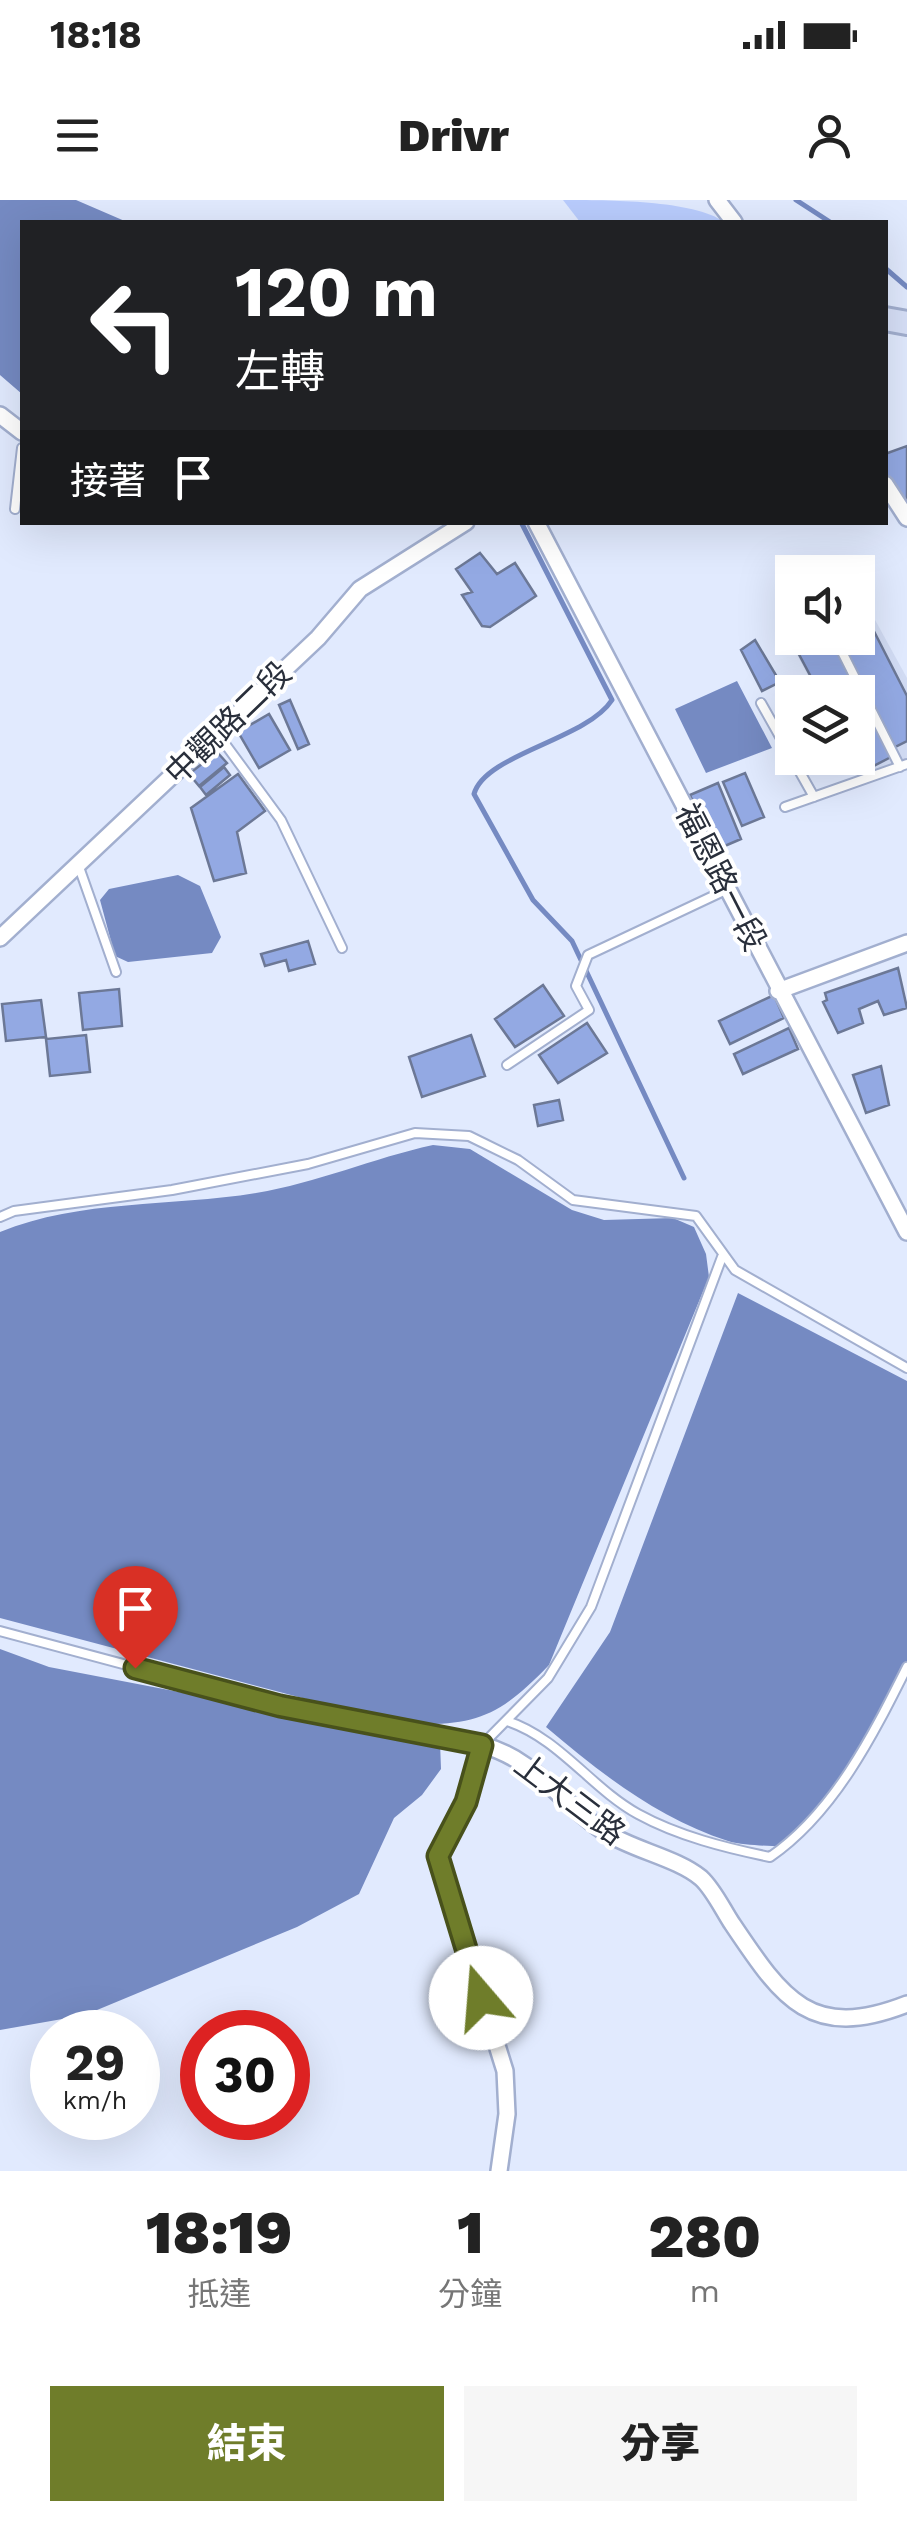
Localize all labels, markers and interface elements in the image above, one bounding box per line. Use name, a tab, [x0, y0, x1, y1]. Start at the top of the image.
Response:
text: 18:18	[50, 13, 142, 57]
icon: menu	[50, 108, 105, 163]
icon: person	[802, 108, 857, 163]
text: Drivr	[398, 109, 509, 162]
text: 120 m	[235, 251, 438, 333]
icon: left	[70, 260, 200, 390]
text: 左轉	[235, 345, 325, 398]
icon: arrive	[166, 450, 221, 505]
text: 接著	[70, 459, 146, 503]
map controls	[775, 555, 875, 775]
button: sound	[775, 555, 875, 655]
street label: 中觀路二段	[157, 654, 299, 792]
button: layers	[775, 675, 875, 775]
street label: 福恩路一段	[668, 797, 774, 957]
pin	[93, 1566, 178, 1669]
icon: arrive	[108, 1581, 163, 1636]
street label: 上大三路	[507, 1745, 633, 1853]
position arrow	[429, 1946, 533, 2050]
speed limit sign: 30	[180, 2010, 310, 2140]
text: 29	[65, 2033, 125, 2092]
text: km/h	[63, 2086, 127, 2115]
text: 18:19	[146, 2197, 292, 2268]
text: 1	[457, 2197, 484, 2268]
text: 280	[648, 2201, 761, 2272]
text: m	[689, 2272, 720, 2310]
text: 抵達	[187, 2275, 251, 2313]
text: 分鐘	[438, 2275, 502, 2313]
button: 結束	[50, 2386, 444, 2501]
button: 分享	[464, 2386, 857, 2501]

